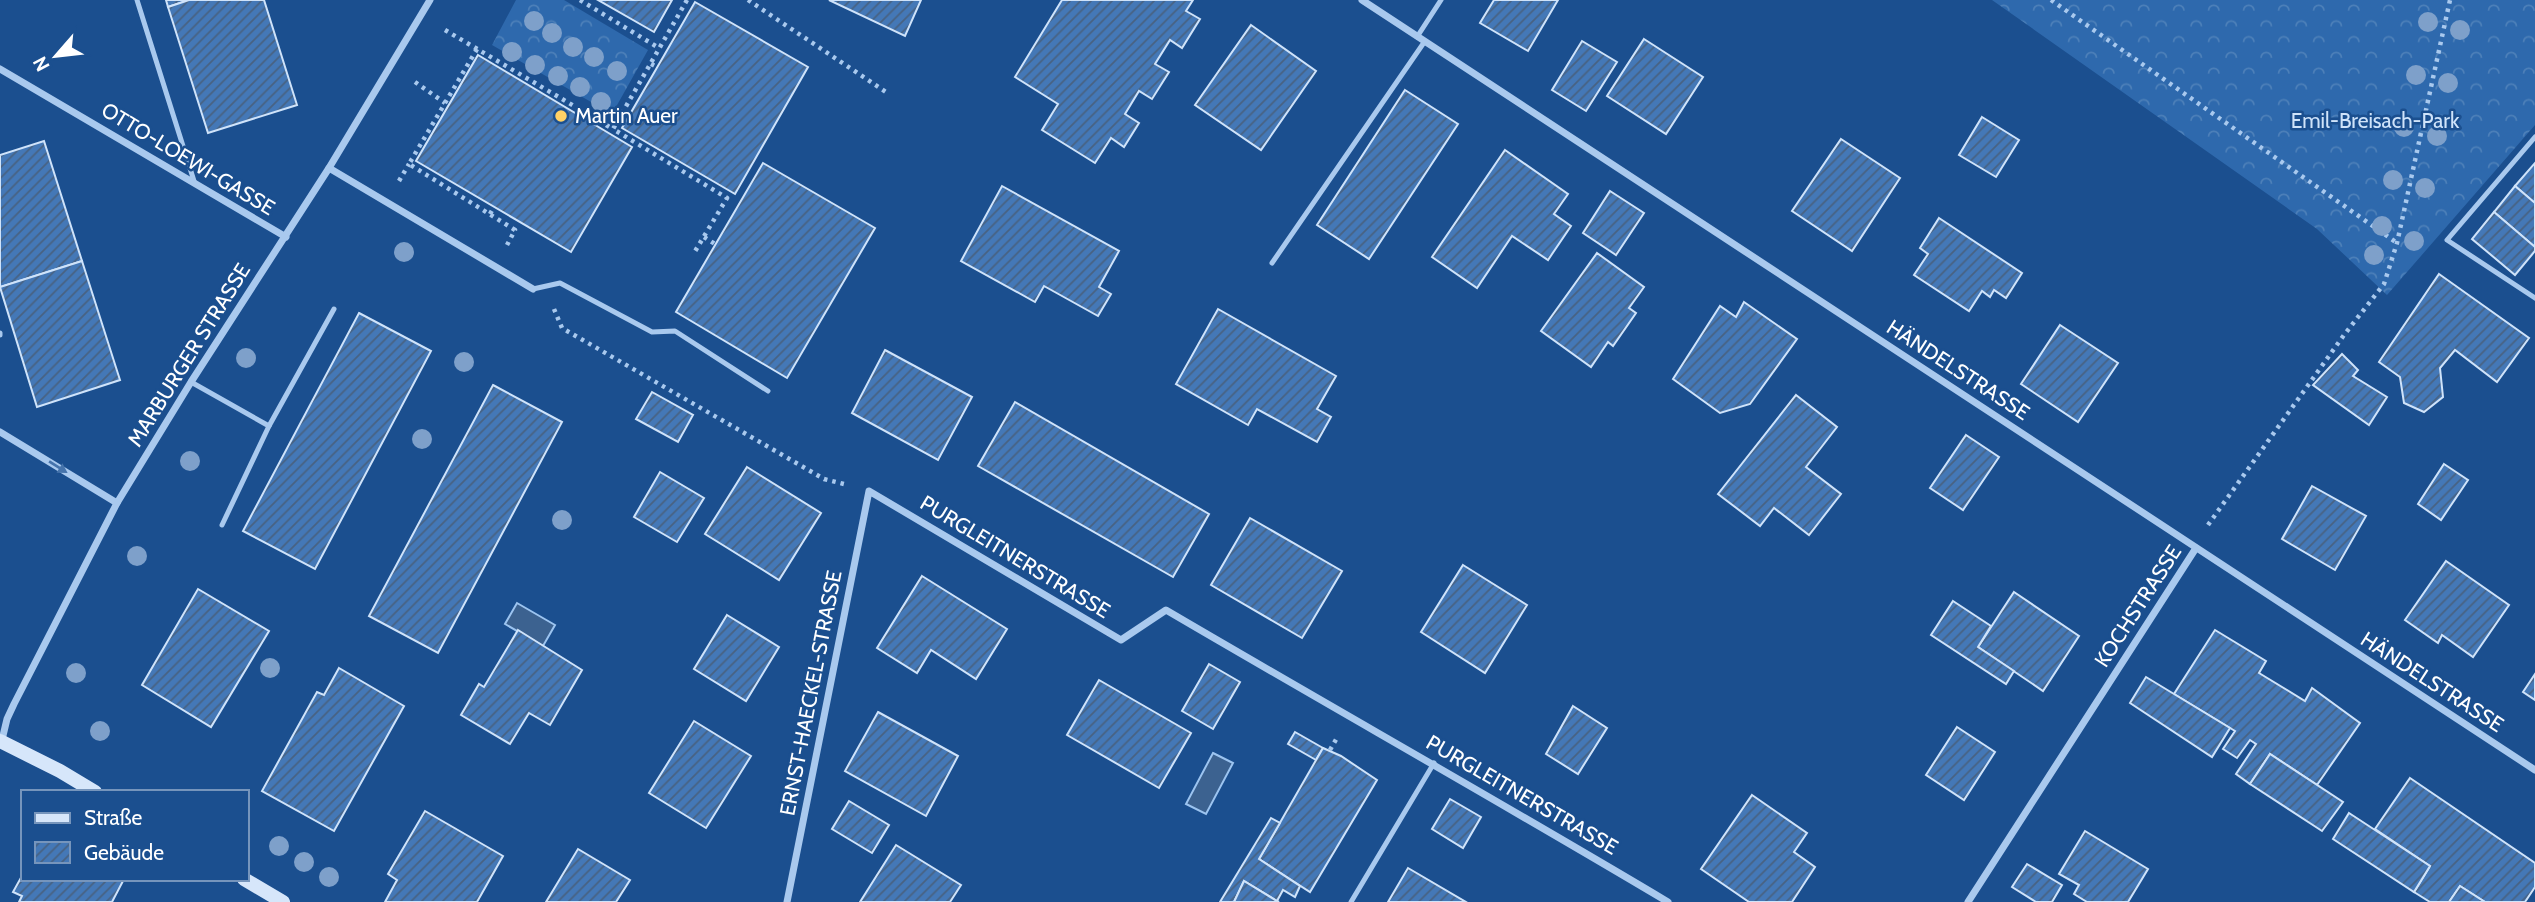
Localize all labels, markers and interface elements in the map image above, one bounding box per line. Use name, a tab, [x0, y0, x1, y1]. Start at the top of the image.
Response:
north arrow	[21, 21, 91, 91]
text: N	[28, 52, 55, 75]
street label: OTTO-LOEWI-GASSE	[97, 97, 279, 220]
place label: Martin Auer	[575, 103, 678, 128]
marker: Martin Auer	[553, 108, 569, 124]
park label: Emil-Breisach-Park	[2291, 108, 2460, 133]
street label: MARBURGER STRASSE	[122, 258, 255, 451]
street label: HÄNDELSTRASSE	[1882, 314, 2034, 425]
one-way arrow	[49, 461, 68, 473]
street label: PURGLEITNERSTRASSE	[916, 490, 1115, 623]
street label: KOCHSTRASSE	[2089, 540, 2186, 671]
street label: ERNST-HAECKEL-STRASSE	[774, 568, 847, 818]
street label: HÄNDELSTRASSE	[2356, 626, 2508, 737]
street label: PURGLEITNERSTRASSE	[1422, 729, 1622, 860]
legend	[21, 790, 248, 881]
text: Straße	[84, 805, 143, 830]
text: Gebäude	[84, 840, 164, 865]

